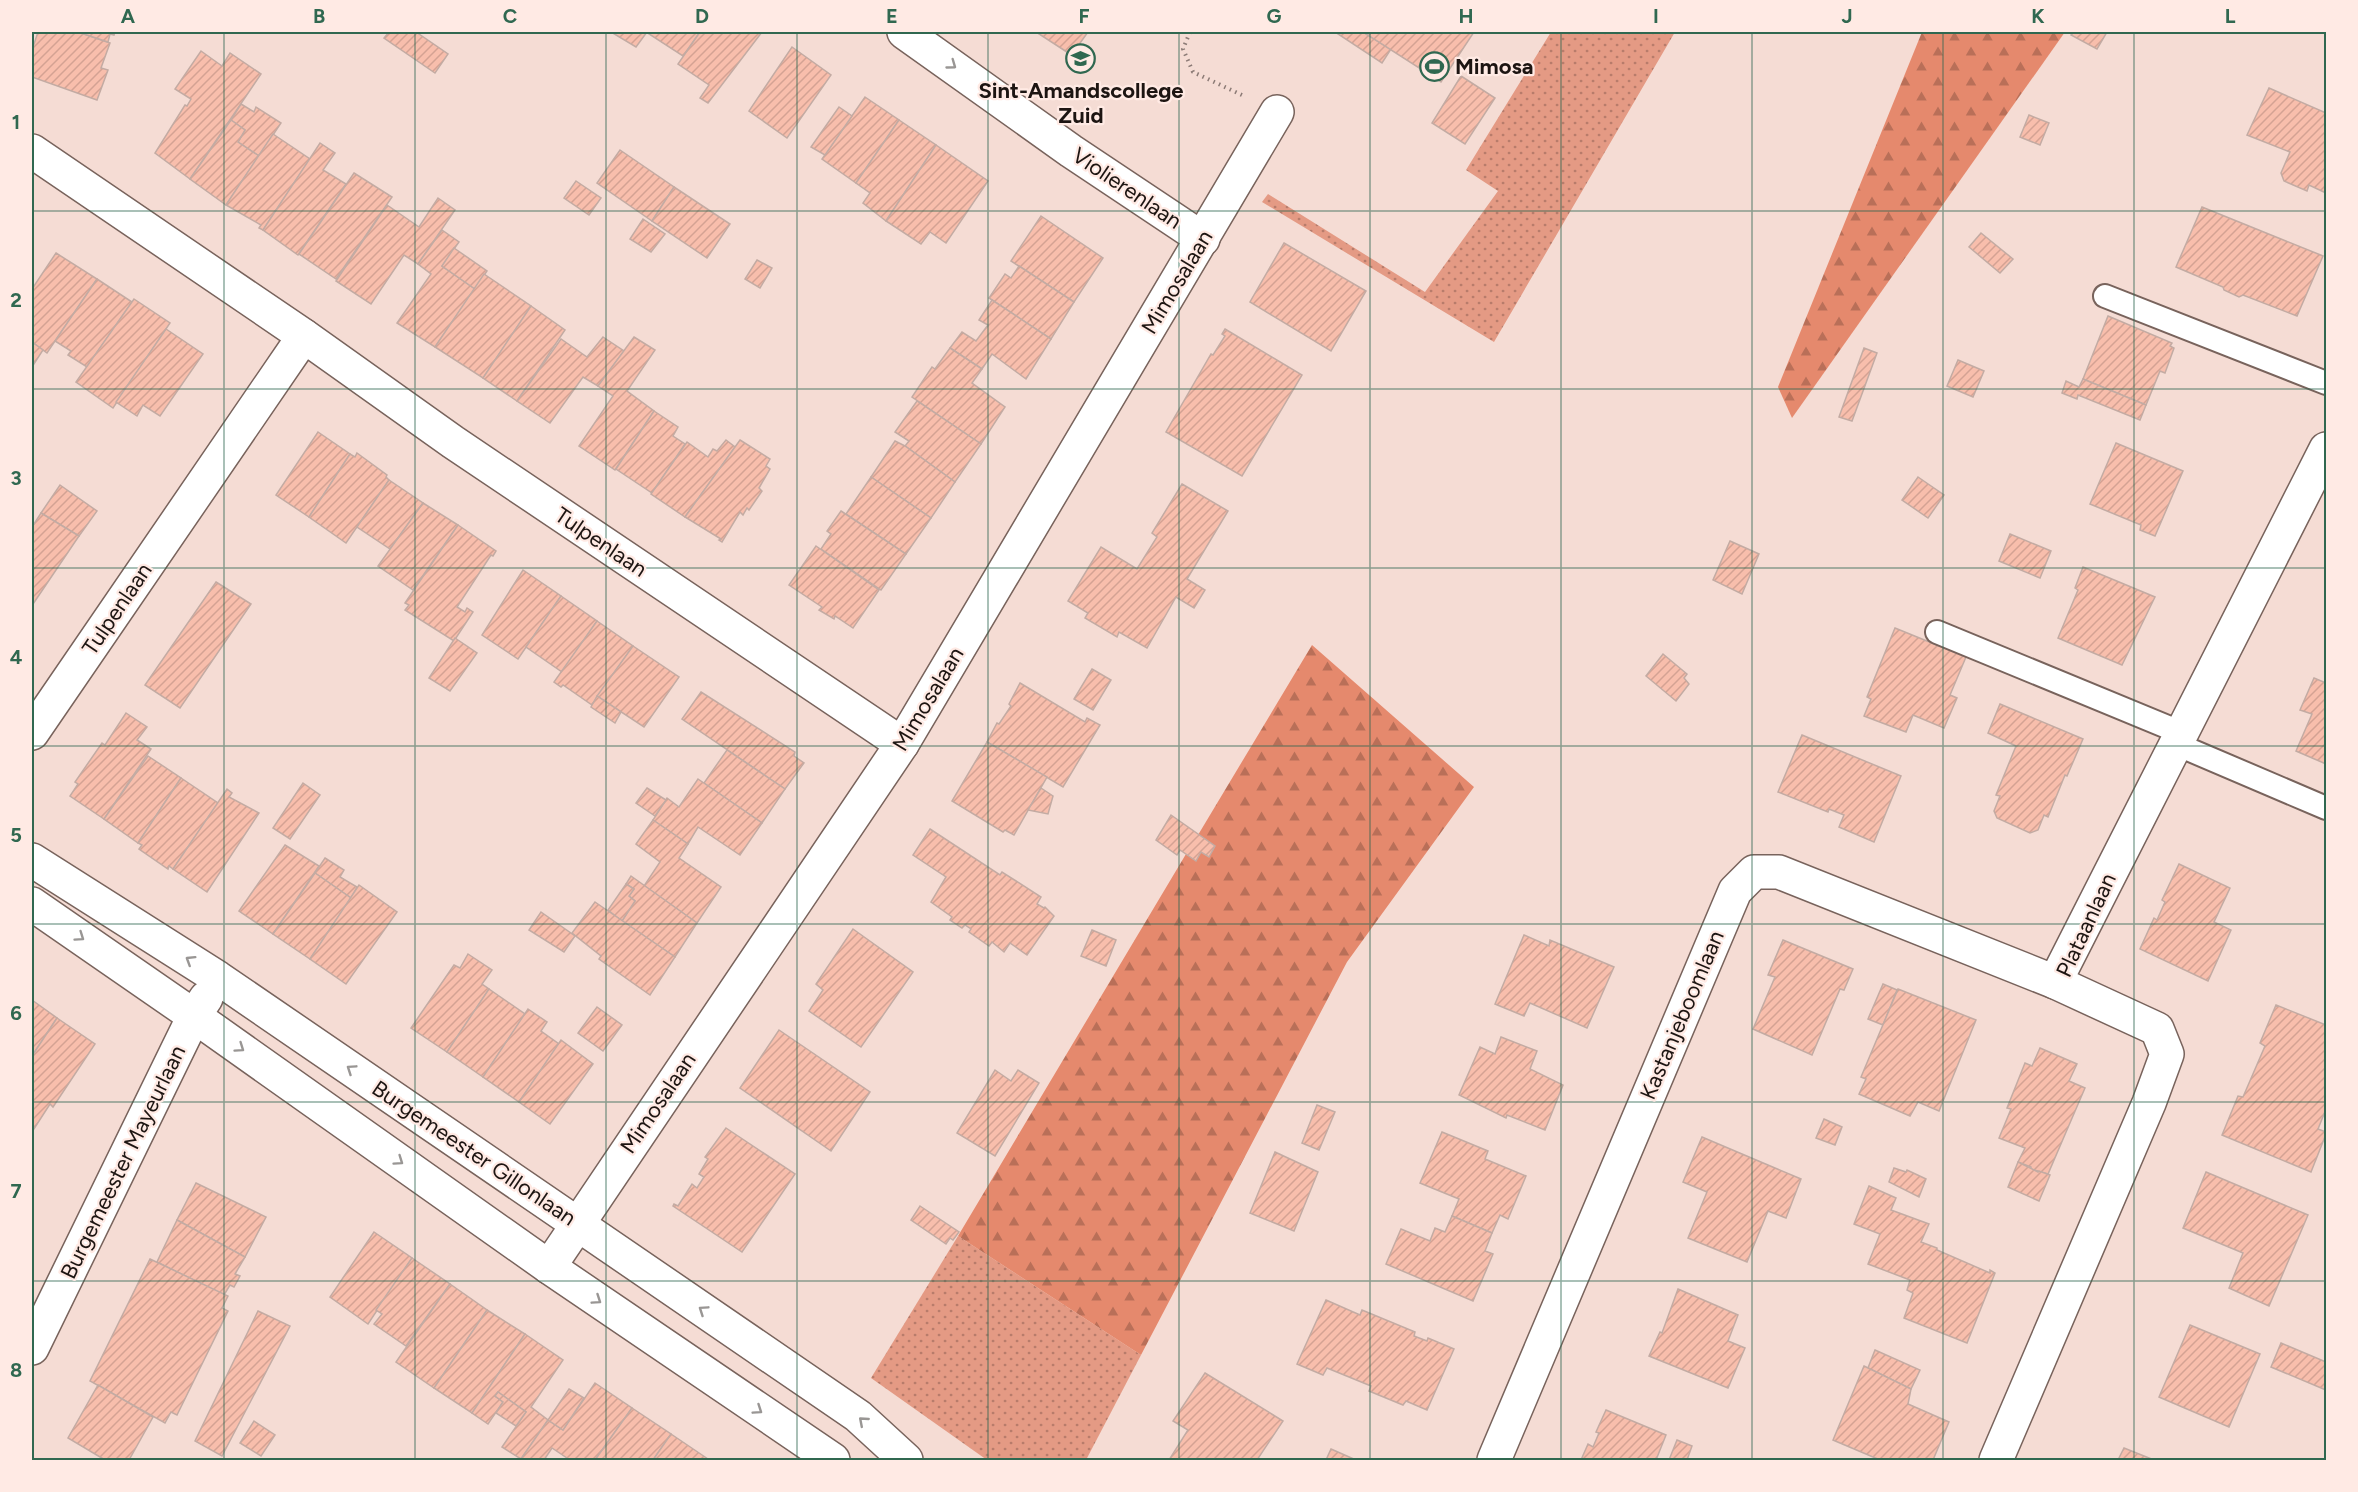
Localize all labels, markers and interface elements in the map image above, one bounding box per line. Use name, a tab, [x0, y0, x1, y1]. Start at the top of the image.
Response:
text: A	[121, 4, 136, 28]
text: B	[313, 4, 325, 28]
text: C	[503, 4, 517, 28]
text: D	[695, 4, 709, 28]
text: E	[886, 4, 898, 28]
text: F	[1078, 4, 1090, 28]
text: G	[1267, 4, 1282, 28]
text: H	[1459, 4, 1474, 28]
text: I	[1653, 4, 1659, 28]
text: J	[1841, 4, 1853, 28]
text: K	[2031, 4, 2045, 28]
text: L	[2225, 4, 2236, 28]
school or university icon: Sint-Amandscollege Zuid	[1065, 42, 1097, 74]
sports icon: Mimosa	[1418, 50, 1450, 82]
place label: Mimosa	[1455, 53, 1534, 80]
one-way arrow	[945, 58, 956, 69]
place label: Sint-Amandscollege Zuid	[978, 77, 1184, 129]
text: 1	[12, 110, 20, 134]
street label: Violierenlaan	[1067, 141, 1187, 235]
street label: Mimosalaan	[1135, 225, 1219, 339]
text: 2	[10, 288, 22, 312]
text: 3	[10, 466, 22, 490]
street label: Tulpenlaan	[550, 501, 652, 583]
street label: Tulpenlaan	[76, 558, 158, 660]
street label: Mimosalaan	[886, 642, 970, 756]
text: 4	[10, 645, 23, 669]
text: 5	[10, 823, 22, 847]
street label: Plataanlaan	[2050, 869, 2122, 981]
street label: Kastanjeboomlaan	[1634, 926, 1730, 1104]
one-way arrow	[73, 930, 84, 941]
one-way arrow	[185, 957, 196, 968]
text: 6	[10, 1001, 22, 1025]
street label: Burgemeester Mayeurlaan	[55, 1041, 191, 1283]
one-way arrow	[233, 1041, 244, 1052]
street label: Mimosalaan	[614, 1047, 702, 1159]
one-way arrow	[347, 1065, 358, 1076]
street label: Burgemeester Gillonlaan	[367, 1075, 581, 1231]
one-way arrow	[392, 1154, 403, 1165]
text: 7	[10, 1179, 22, 1203]
one-way arrow	[591, 1293, 602, 1304]
one-way arrow	[698, 1306, 709, 1317]
text: 8	[10, 1358, 22, 1382]
one-way arrow	[751, 1403, 762, 1414]
one-way arrow	[859, 1417, 870, 1428]

